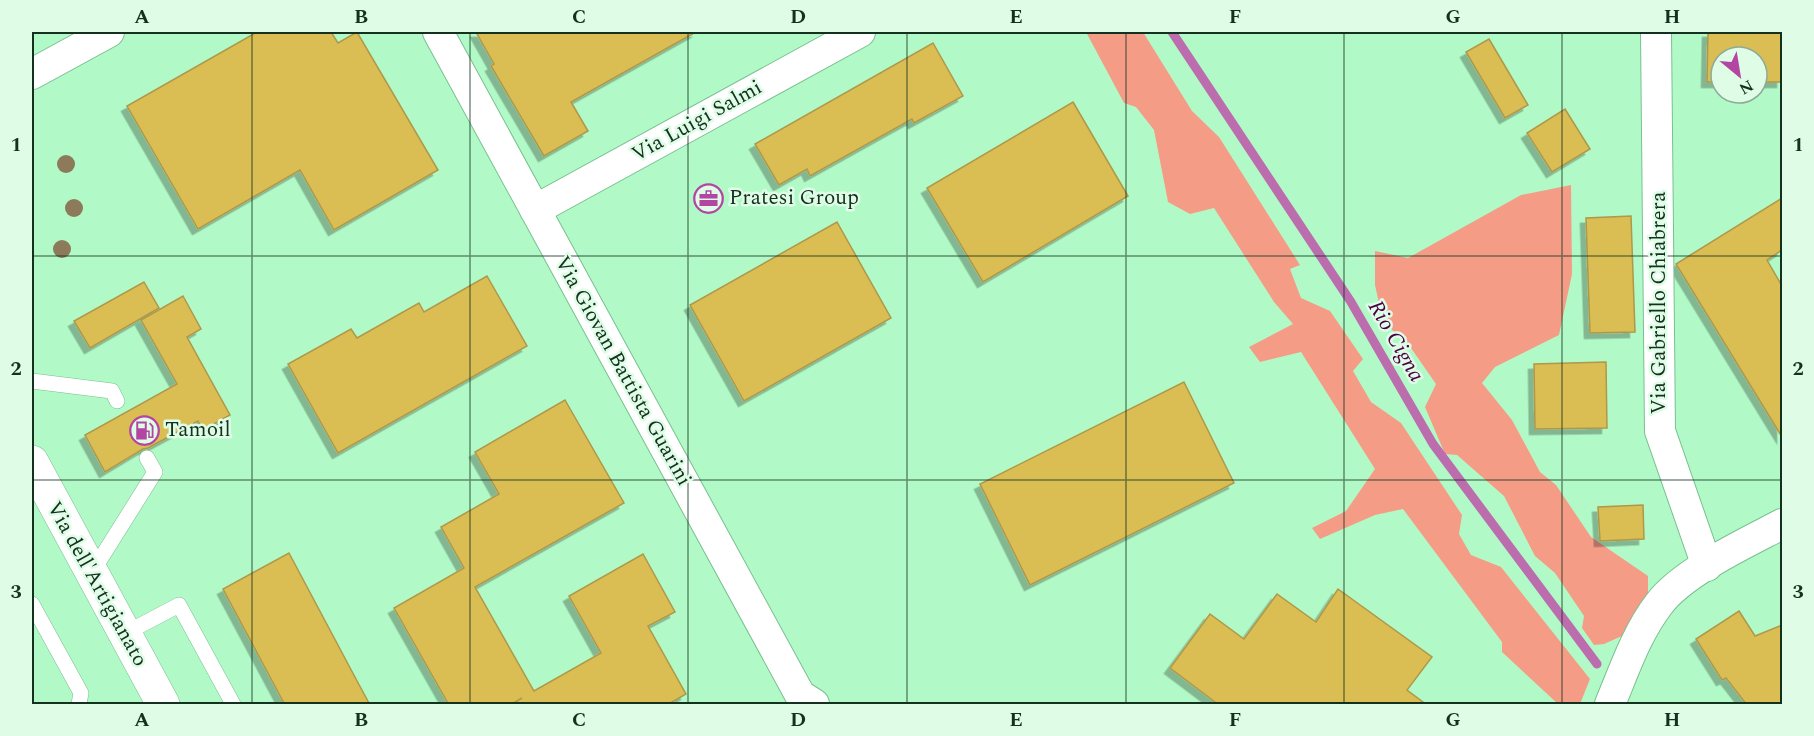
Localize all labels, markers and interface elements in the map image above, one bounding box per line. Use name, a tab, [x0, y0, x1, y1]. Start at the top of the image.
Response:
text: A	[134, 2, 150, 32]
text: B	[354, 2, 368, 32]
text: C	[572, 2, 586, 32]
text: D	[790, 2, 806, 32]
text: E	[1009, 2, 1023, 32]
text: F	[1229, 2, 1241, 32]
text: G	[1445, 2, 1461, 32]
text: H	[1664, 2, 1680, 32]
north arrow	[1709, 45, 1769, 105]
street label: Via Luigi Salmi	[626, 72, 768, 170]
text: N	[1734, 73, 1758, 101]
text: 1	[10, 130, 22, 160]
text: 1	[1792, 130, 1804, 160]
office icon: Pratesi Group	[692, 182, 724, 214]
place label: Pratesi Group	[729, 182, 859, 214]
street label: Via Gabriello Chiabrera	[1643, 191, 1675, 414]
street label: Via Giovan Battista Guarini	[546, 250, 700, 492]
water label: Rio Cigna	[1359, 294, 1433, 388]
text: 2	[10, 354, 22, 384]
text: 2	[1792, 354, 1804, 384]
fuel station icon: Tamoil	[128, 414, 160, 446]
place label: Tamoil	[165, 414, 231, 446]
street label: Via dell'Artigianato	[38, 495, 156, 673]
text: 3	[10, 577, 22, 607]
text: 3	[1792, 577, 1804, 607]
text: A	[134, 705, 150, 735]
text: B	[354, 705, 368, 735]
text: C	[572, 705, 586, 735]
text: D	[790, 705, 806, 735]
text: E	[1009, 705, 1023, 735]
text: F	[1229, 705, 1241, 735]
text: G	[1445, 705, 1461, 735]
text: H	[1664, 705, 1680, 735]

